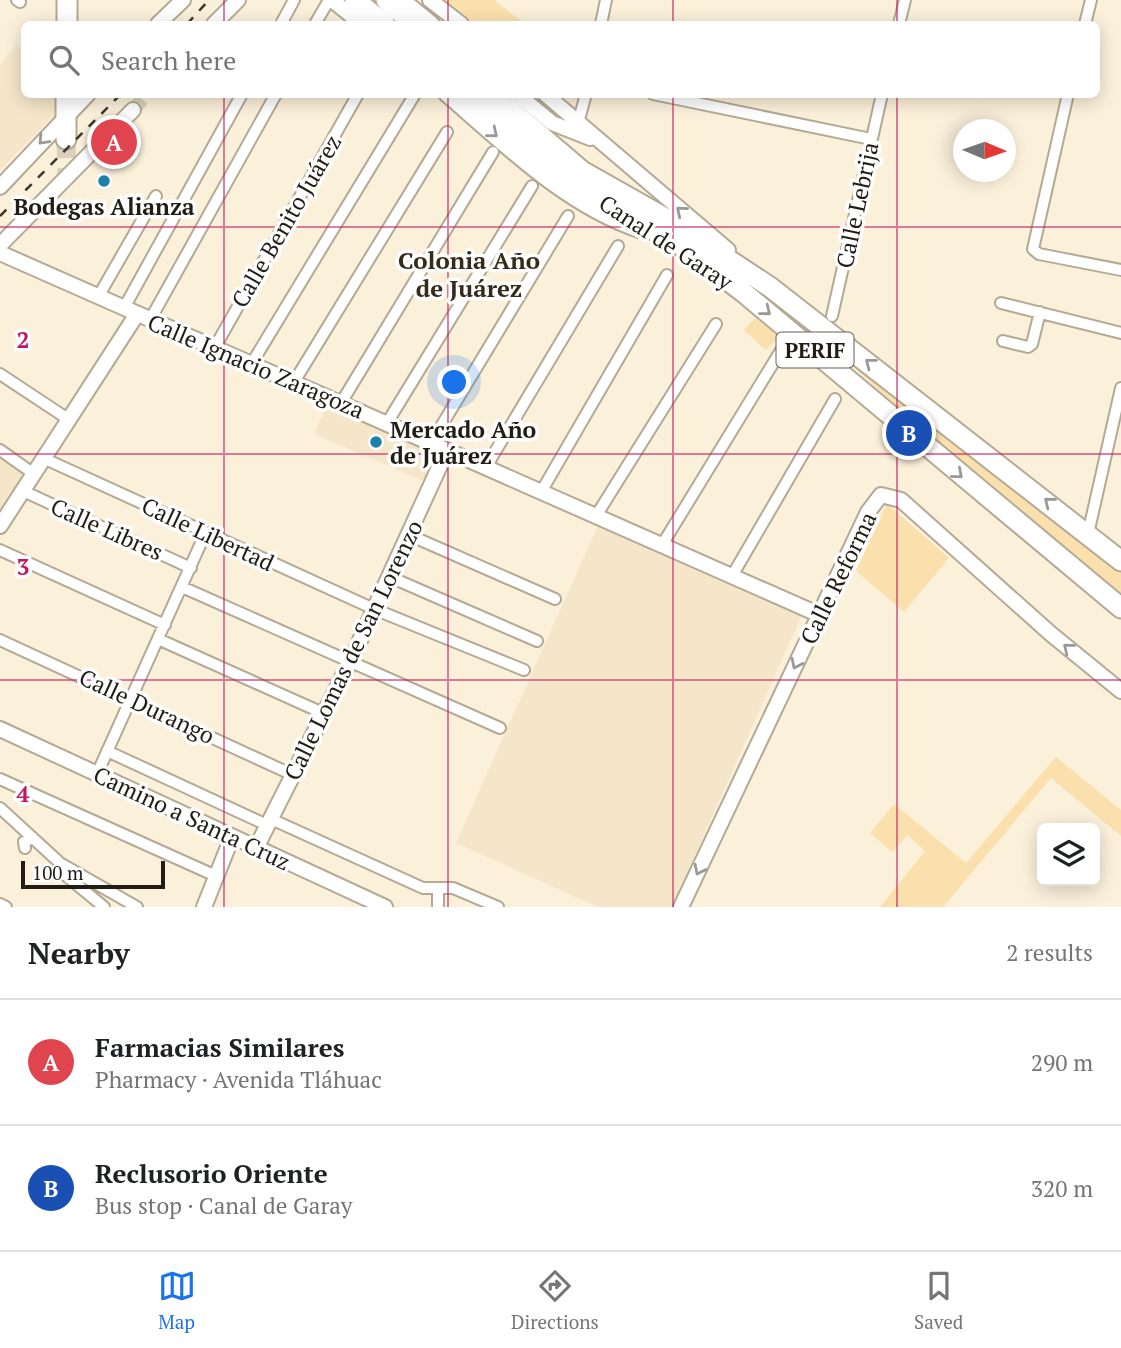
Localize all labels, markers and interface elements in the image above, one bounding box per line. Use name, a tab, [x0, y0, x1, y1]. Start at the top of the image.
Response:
search box	[21, 21, 1100, 98]
icon: search	[45, 41, 83, 79]
text: Search here	[101, 43, 236, 77]
pin: A	[91, 116, 137, 168]
north arrow	[953, 119, 1016, 182]
one-way arrow	[485, 125, 497, 138]
street label: Calle Benito Juárez	[224, 129, 348, 313]
one-way arrow	[39, 132, 52, 145]
street label: Calle Lebrija	[829, 139, 886, 271]
marker: Bodegas Alianza	[96, 173, 112, 189]
street label: Canal de Garay	[593, 187, 739, 297]
place label: Bodegas Alianza	[13, 191, 195, 222]
one-way arrow	[677, 206, 689, 219]
district label: Colonia Año de Juárez	[398, 244, 540, 304]
one-way arrow	[759, 302, 771, 315]
street label: Calle Ignacio Zaragoza	[143, 306, 369, 426]
text: 2	[17, 324, 30, 355]
road number: PERIF	[776, 332, 854, 368]
one-way arrow	[865, 358, 877, 371]
your location	[437, 365, 471, 399]
pin: B	[886, 407, 932, 459]
place label: Mercado Año de Juárez	[390, 414, 536, 471]
marker: Mercado Año de Juárez	[368, 434, 384, 450]
one-way arrow	[950, 466, 963, 478]
street label: Calle Libres	[46, 490, 168, 568]
street label: Calle Libertad	[137, 490, 279, 578]
one-way arrow	[1045, 498, 1057, 511]
street label: Calle Reforma	[793, 506, 884, 649]
street label: Calle Lomas de San Lorenzo	[276, 515, 430, 785]
text: 3	[17, 551, 30, 582]
one-way arrow	[1064, 644, 1077, 656]
one-way arrow	[790, 657, 804, 670]
street label: Calle Durango	[74, 661, 220, 751]
street label: Camino a Santa Cruz	[89, 759, 295, 877]
text: 4	[17, 778, 30, 809]
map controls	[1037, 823, 1100, 886]
button: layers	[1037, 823, 1100, 886]
scale bar	[21, 858, 164, 890]
text: 100 m	[32, 860, 83, 885]
one-way arrow	[693, 863, 707, 875]
text: Nearby	[28, 933, 130, 973]
text: 2 results	[1006, 937, 1093, 968]
text: Farmacias Similares	[95, 1030, 344, 1064]
text: A	[43, 1047, 59, 1078]
text: 290 m	[1031, 1047, 1093, 1078]
text: Pharmacy · Avenida Tláhuac	[95, 1064, 382, 1095]
text: Reclusorio Oriente	[95, 1156, 328, 1190]
text: B	[44, 1173, 58, 1204]
text: 320 m	[1031, 1173, 1093, 1204]
text: Bus stop · Canal de Garay	[95, 1190, 352, 1221]
tab: Map	[158, 1267, 196, 1334]
tab: Directions	[511, 1267, 599, 1334]
tab: Saved	[914, 1267, 963, 1334]

